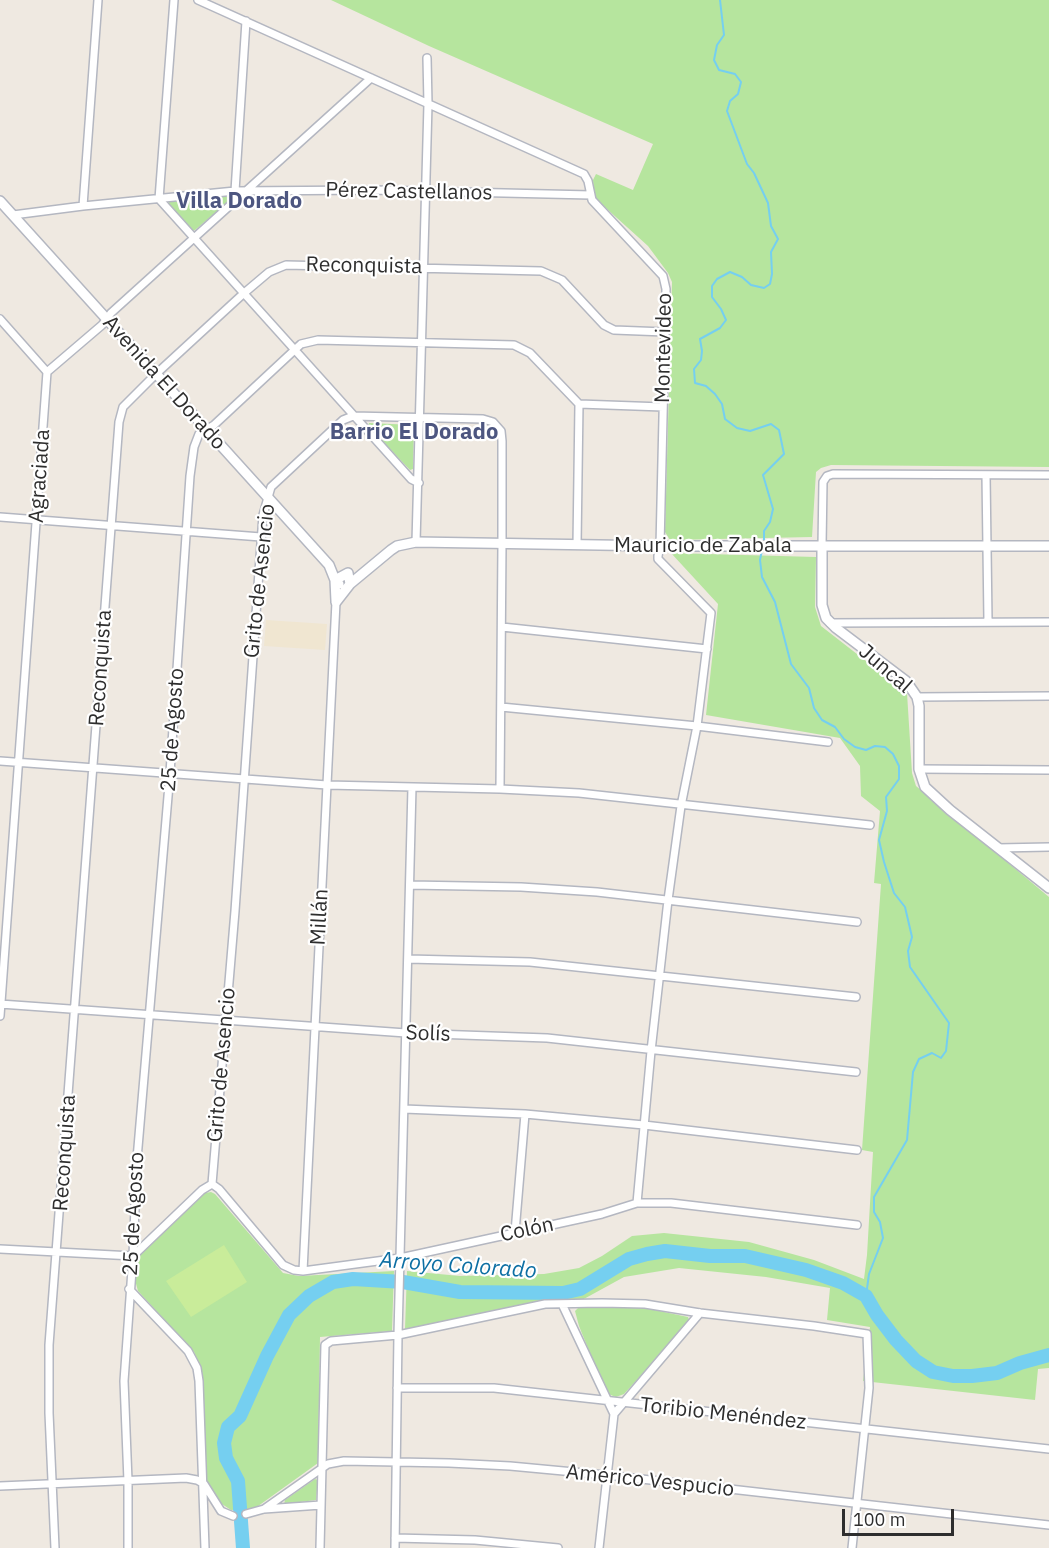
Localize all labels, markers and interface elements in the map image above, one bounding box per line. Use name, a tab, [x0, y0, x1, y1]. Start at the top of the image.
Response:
street label: Pérez Castellanos	[325, 178, 493, 206]
district label: Villa Dorado	[176, 189, 302, 215]
street label: Reconquista	[305, 252, 423, 280]
street label: Montevideo	[650, 293, 678, 403]
street label: Avenida El Dorado	[97, 311, 231, 455]
district label: Barrio El Dorado	[330, 420, 498, 446]
street label: Agraciada	[24, 428, 56, 524]
street label: Grito de Asencio	[239, 503, 281, 659]
street label: Mauricio de Zabala	[614, 533, 792, 559]
street label: Reconquista	[84, 609, 118, 727]
street label: Juncal	[853, 639, 917, 699]
street label: 25 de Agosto	[156, 667, 190, 793]
street label: Millán	[306, 888, 334, 946]
street label: Grito de Asencio	[203, 987, 241, 1143]
street label: Solís	[405, 1021, 451, 1047]
street label: Reconquista	[48, 1094, 82, 1212]
street label: 25 de Agosto	[118, 1151, 150, 1277]
street label: Colón	[498, 1212, 556, 1248]
water label: Arroyo Colorado	[378, 1247, 538, 1285]
street label: Toribio Menéndez	[639, 1393, 807, 1435]
street label: Américo Vespucio	[565, 1460, 735, 1502]
scale bar	[845, 1497, 958, 1535]
text: 100 m	[853, 1508, 905, 1531]

